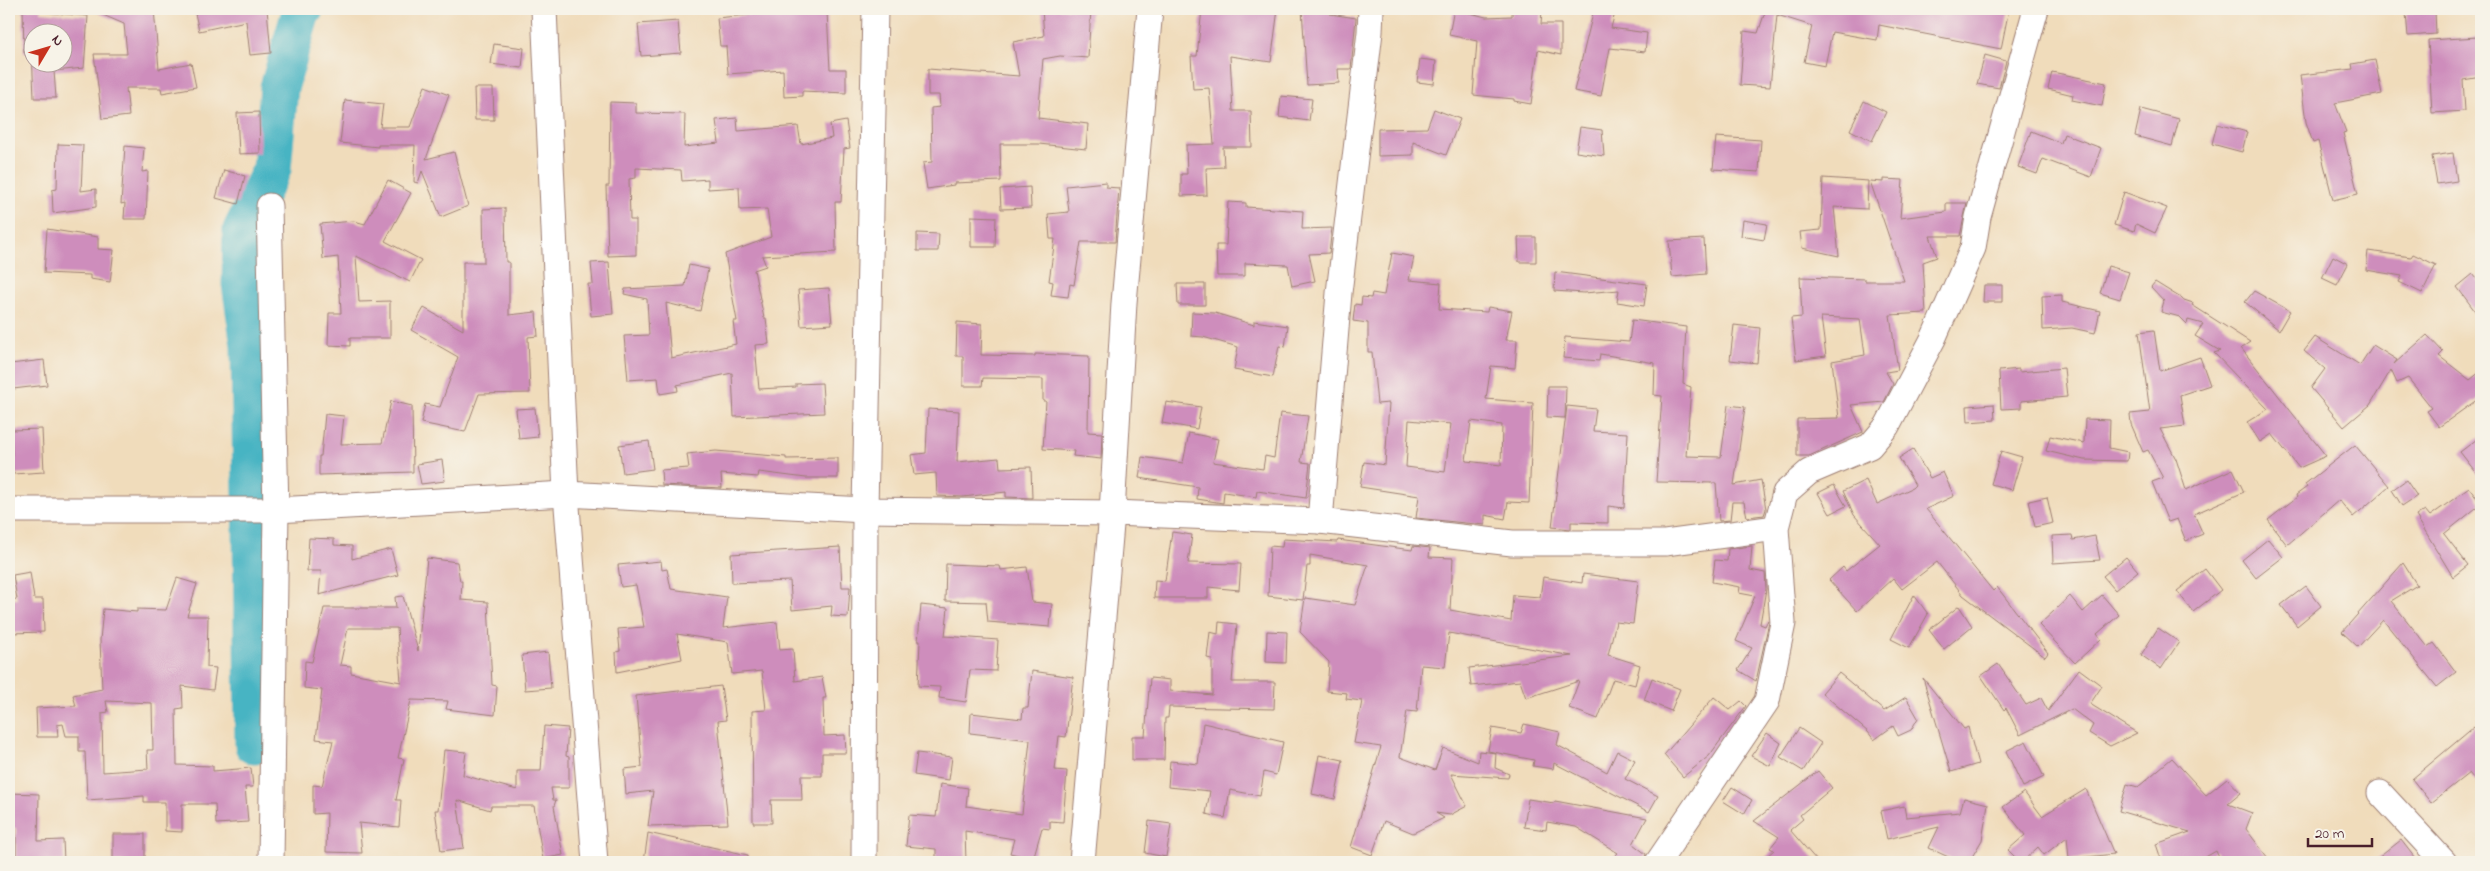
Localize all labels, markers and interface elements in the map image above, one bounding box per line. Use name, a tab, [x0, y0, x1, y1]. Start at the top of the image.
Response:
north arrow	[22, 22, 72, 72]
text: N	[46, 31, 68, 51]
scale bar	[2308, 816, 2371, 848]
text: 20 m	[2315, 823, 2345, 845]

